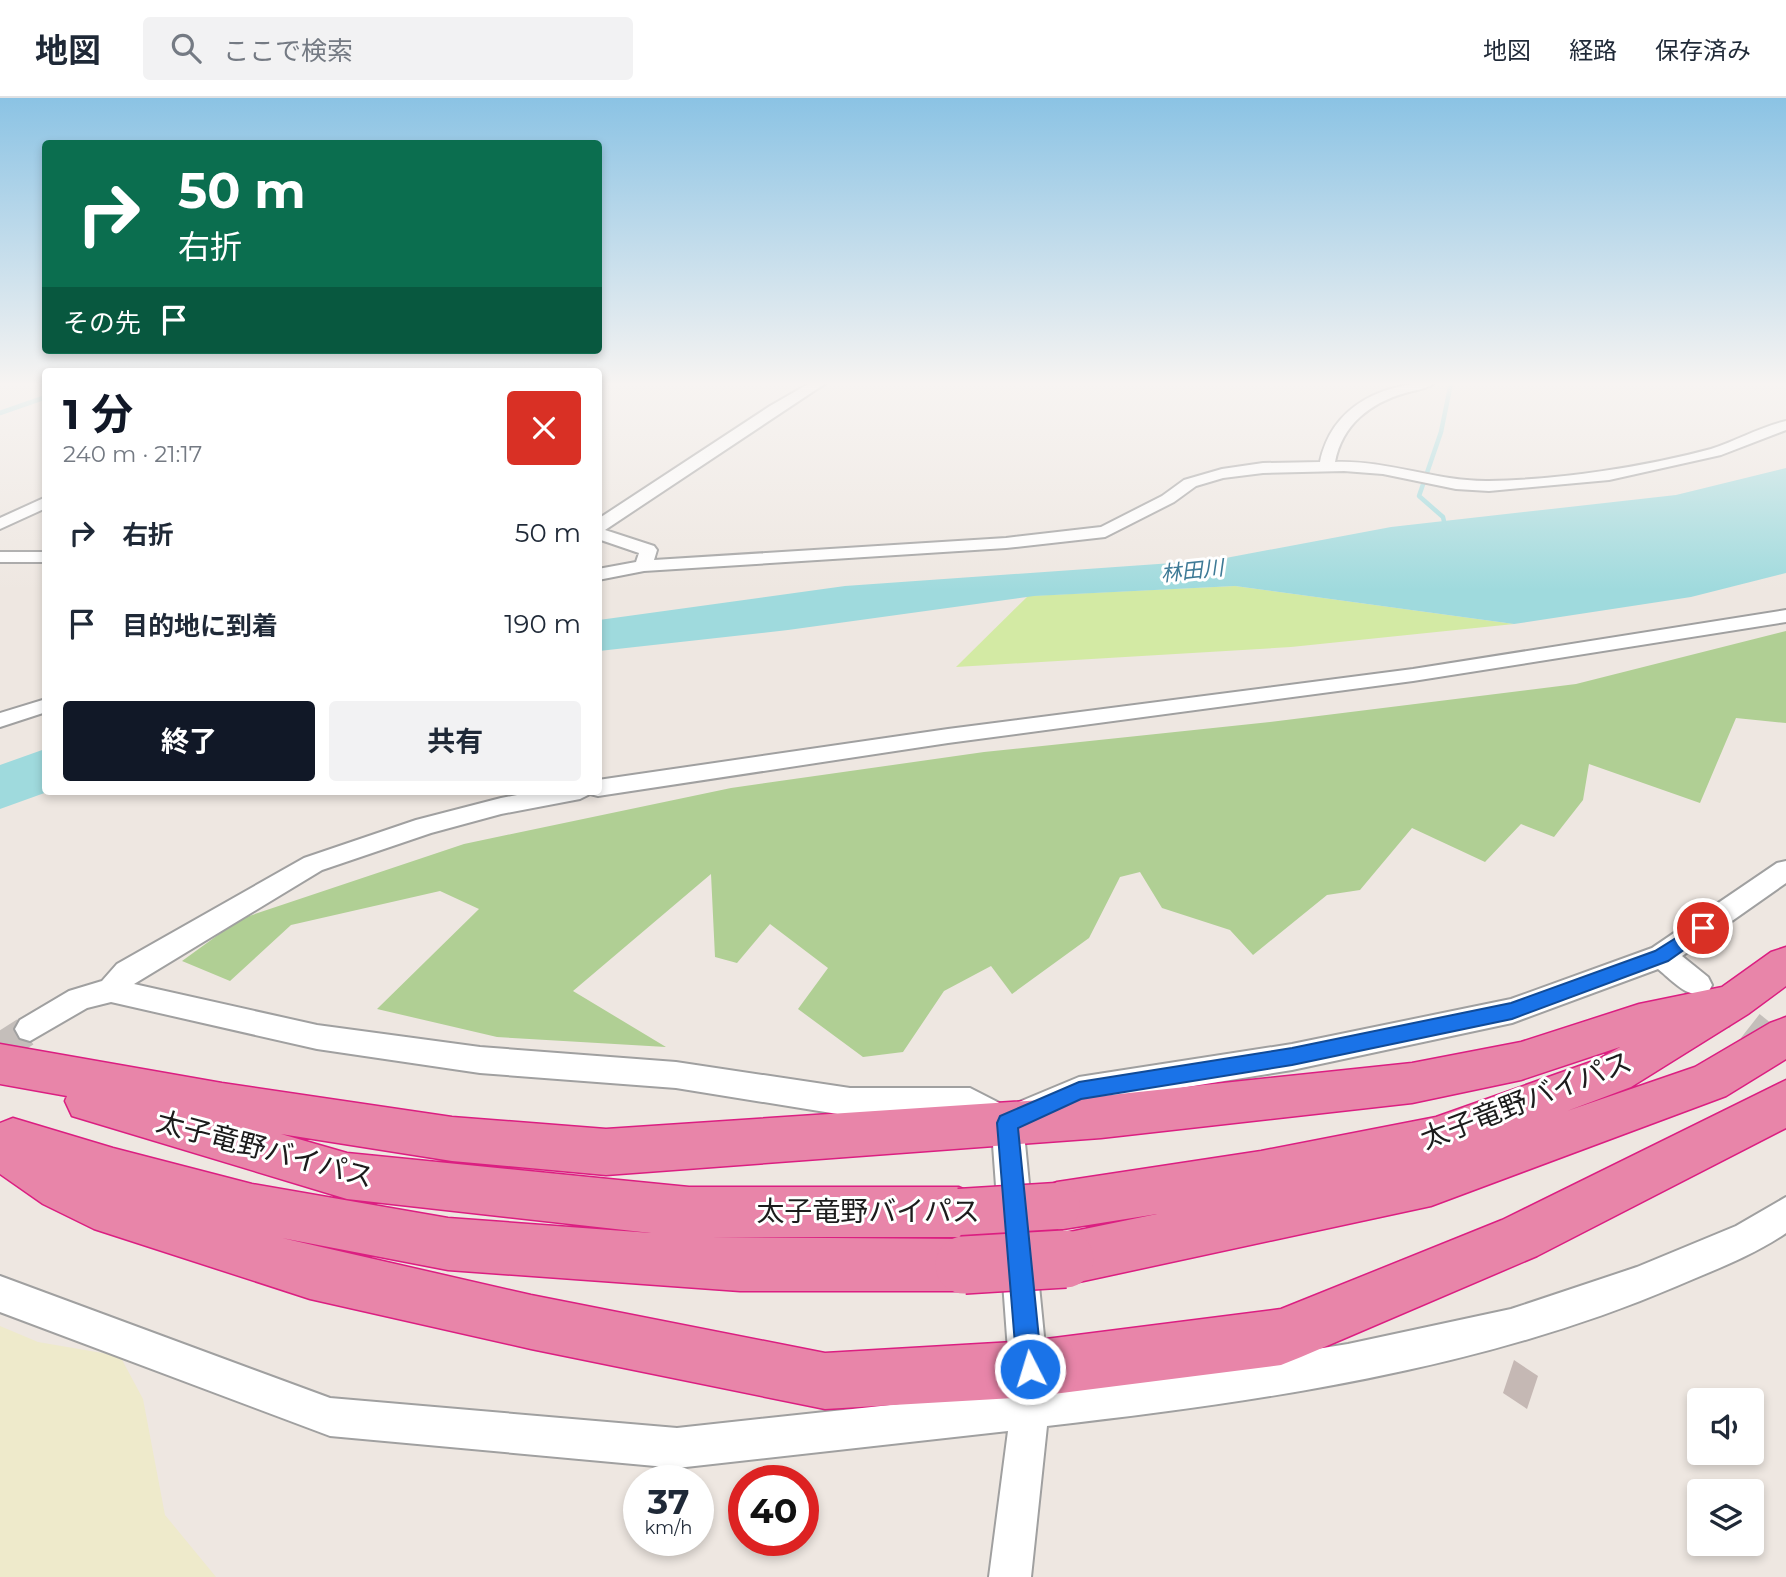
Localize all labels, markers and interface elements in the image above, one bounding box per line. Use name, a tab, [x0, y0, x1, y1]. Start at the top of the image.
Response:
search box	[143, 17, 633, 80]
icon: search	[167, 29, 205, 67]
text: 地図	[35, 30, 101, 70]
text: ここで検索	[223, 35, 353, 67]
text: 地図	[1483, 36, 1531, 65]
text: 経路	[1569, 36, 1617, 65]
text: 保存済み	[1655, 36, 1751, 65]
text: 50 m	[178, 161, 306, 220]
icon: right	[63, 168, 154, 259]
text: 右折	[178, 227, 242, 266]
icon: arrive	[155, 301, 193, 339]
text: その先	[63, 307, 141, 339]
text: 1 分	[63, 388, 133, 440]
button: close	[507, 391, 581, 465]
text: 240 m · 21:17	[63, 440, 202, 468]
icon: right	[63, 514, 101, 552]
text: 50 m	[515, 517, 581, 549]
text: 右折	[122, 519, 174, 551]
water label: 林田川	[1159, 555, 1227, 586]
icon: arrive	[63, 605, 101, 643]
text: 190 m	[504, 608, 581, 640]
text: 目的地に到着	[122, 610, 278, 642]
button: 終了	[63, 701, 315, 781]
button: 共有	[329, 701, 581, 781]
pin	[1673, 898, 1733, 958]
icon: arrive	[1684, 909, 1722, 947]
street label: 太子竜野バイパス	[1416, 1044, 1636, 1156]
street label: 太子竜野バイパス	[153, 1104, 377, 1194]
street label: 太子竜野バイパス	[756, 1194, 980, 1228]
position arrow	[993, 1332, 1067, 1406]
map controls	[1687, 1388, 1764, 1556]
button: sound	[1687, 1388, 1764, 1465]
speed limit sign: 40	[728, 1465, 819, 1556]
button: layers	[1687, 1479, 1764, 1556]
text: 37	[647, 1480, 690, 1523]
text: km/h	[644, 1517, 693, 1539]

